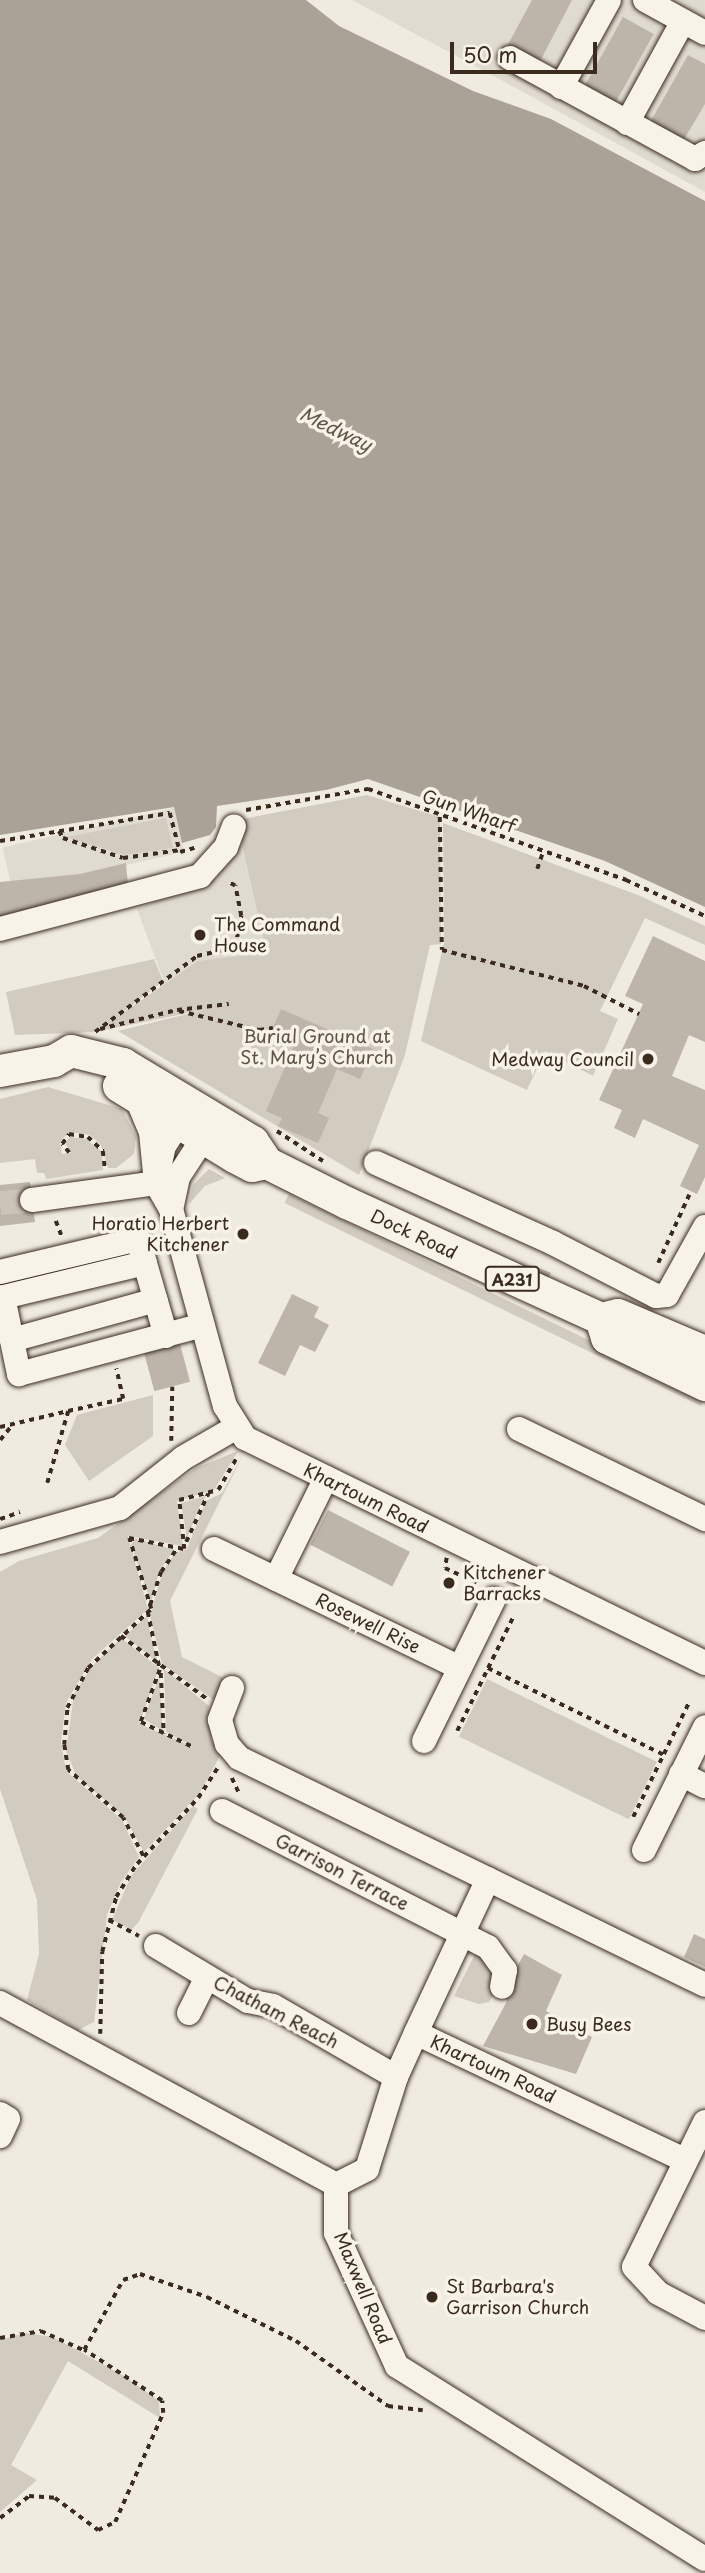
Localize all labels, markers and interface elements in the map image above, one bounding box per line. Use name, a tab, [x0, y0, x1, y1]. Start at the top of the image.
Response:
scale bar	[453, 28, 600, 72]
text: 50 m	[463, 38, 517, 70]
water label: Medway	[296, 402, 376, 456]
street label: Gun Wharf	[419, 785, 519, 837]
place label: The Command House	[214, 914, 341, 956]
marker: The Command House	[192, 927, 208, 943]
park label: Burial Ground at St. Mary’s Church	[240, 1026, 394, 1068]
place label: Medway Council	[491, 1048, 634, 1070]
marker: Medway Council	[640, 1051, 656, 1067]
street label: Dock Road	[367, 1205, 461, 1263]
place label: Horatio Herbert Kitchener	[91, 1213, 229, 1256]
marker: Horatio Herbert Kitchener	[235, 1226, 251, 1242]
road number: A231	[484, 1266, 540, 1292]
street label: Khartoum Road	[300, 1459, 432, 1537]
place label: Kitchener Barracks	[463, 1562, 546, 1604]
marker: Kitchener Barracks	[441, 1575, 457, 1591]
street label: Rosewell Rise	[312, 1588, 424, 1658]
street label: Garrison Terrace	[272, 1829, 412, 1915]
street label: Chatham Reach	[210, 1971, 342, 2053]
place label: Busy Bees	[546, 2013, 633, 2035]
marker: Busy Bees	[524, 2016, 540, 2032]
street label: Khartoum Road	[427, 2030, 559, 2108]
street label: Maxwell Road	[329, 2228, 397, 2348]
place label: St Barbara's Garrison Church	[446, 2276, 589, 2318]
marker: St Barbara's Garrison Church	[424, 2289, 440, 2305]

